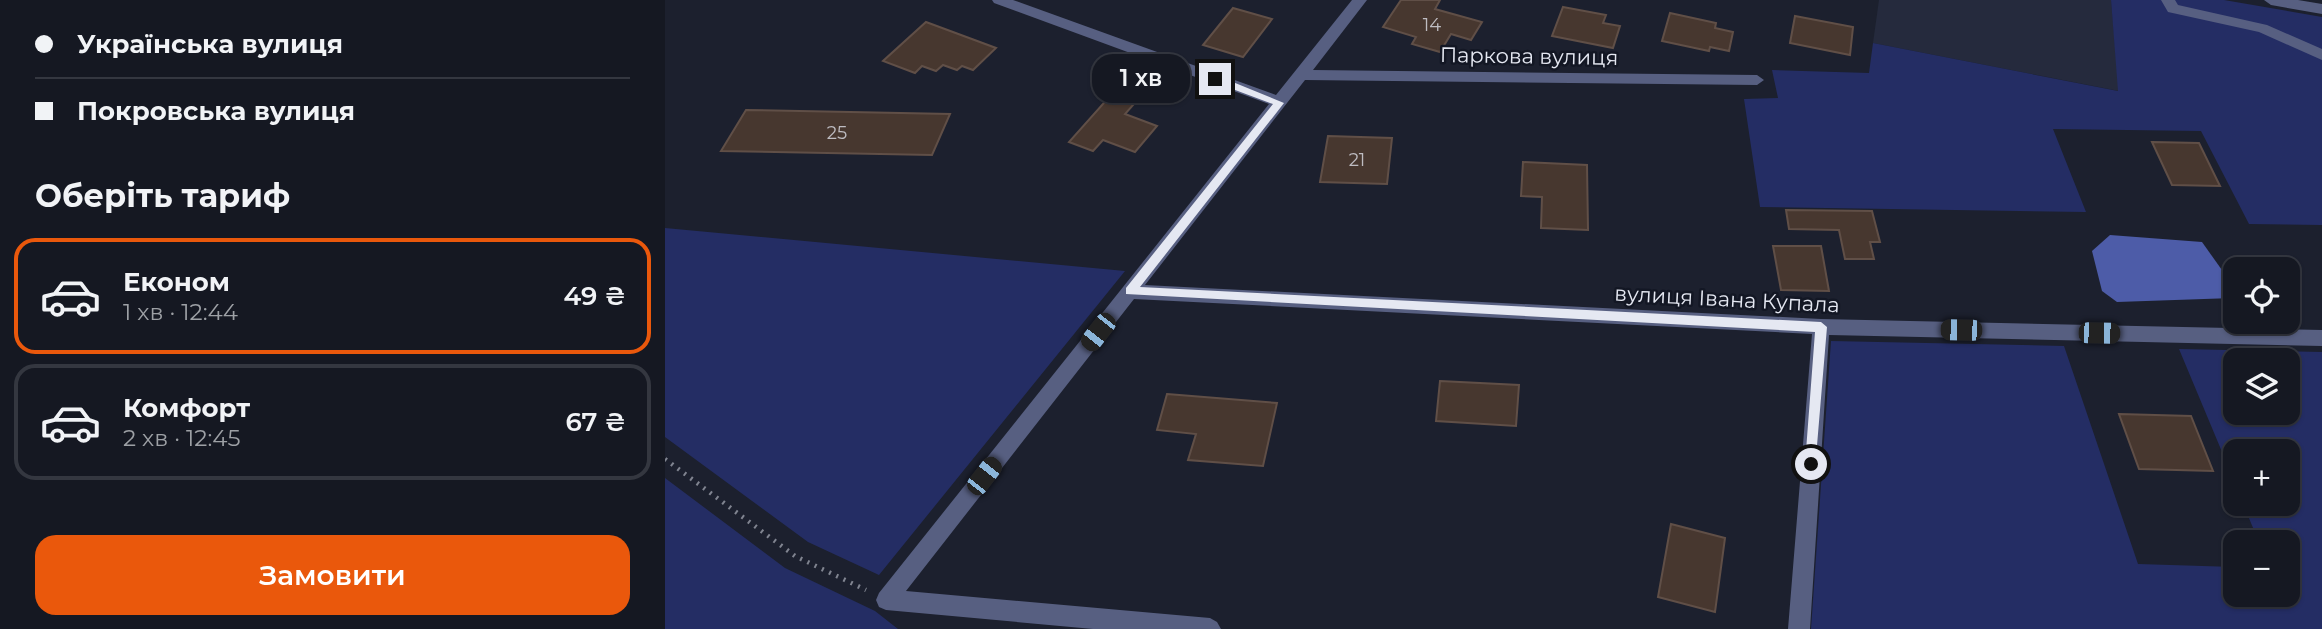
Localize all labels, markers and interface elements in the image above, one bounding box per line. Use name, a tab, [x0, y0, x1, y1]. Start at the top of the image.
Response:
house number: 14	[1423, 14, 1441, 36]
text: Українська вулиця	[77, 28, 343, 60]
street label: Паркова вулиця	[1440, 42, 1618, 70]
callout: 1 хв	[1093, 55, 1191, 104]
route end	[1199, 63, 1231, 95]
text: 1 хв	[1120, 64, 1162, 92]
text: Покровська вулиця	[77, 95, 355, 127]
house number: 25	[827, 122, 847, 144]
house number: 21	[1349, 149, 1365, 171]
text: Оберіть тариф	[35, 176, 290, 215]
map controls	[2223, 257, 2300, 607]
button: locate	[2223, 257, 2300, 334]
icon: car	[39, 265, 102, 328]
text: Економ	[123, 266, 230, 298]
text: 49 ₴	[564, 280, 626, 312]
street label: вулиця Івана Купала	[1614, 281, 1840, 317]
text: 1 хв · 12:44	[123, 298, 238, 326]
car	[1077, 309, 1120, 355]
car	[1940, 319, 1983, 341]
car	[2078, 322, 2121, 344]
button: layers	[2223, 348, 2300, 425]
icon: car	[39, 391, 102, 454]
text: Комфорт	[123, 392, 250, 424]
text: 67 ₴	[565, 406, 626, 438]
text: 2 хв · 12:45	[123, 424, 240, 452]
button: +	[2223, 439, 2300, 516]
route start	[1795, 448, 1827, 480]
car	[963, 453, 1006, 499]
button: −	[2223, 530, 2300, 607]
button: Замовити	[35, 535, 630, 615]

